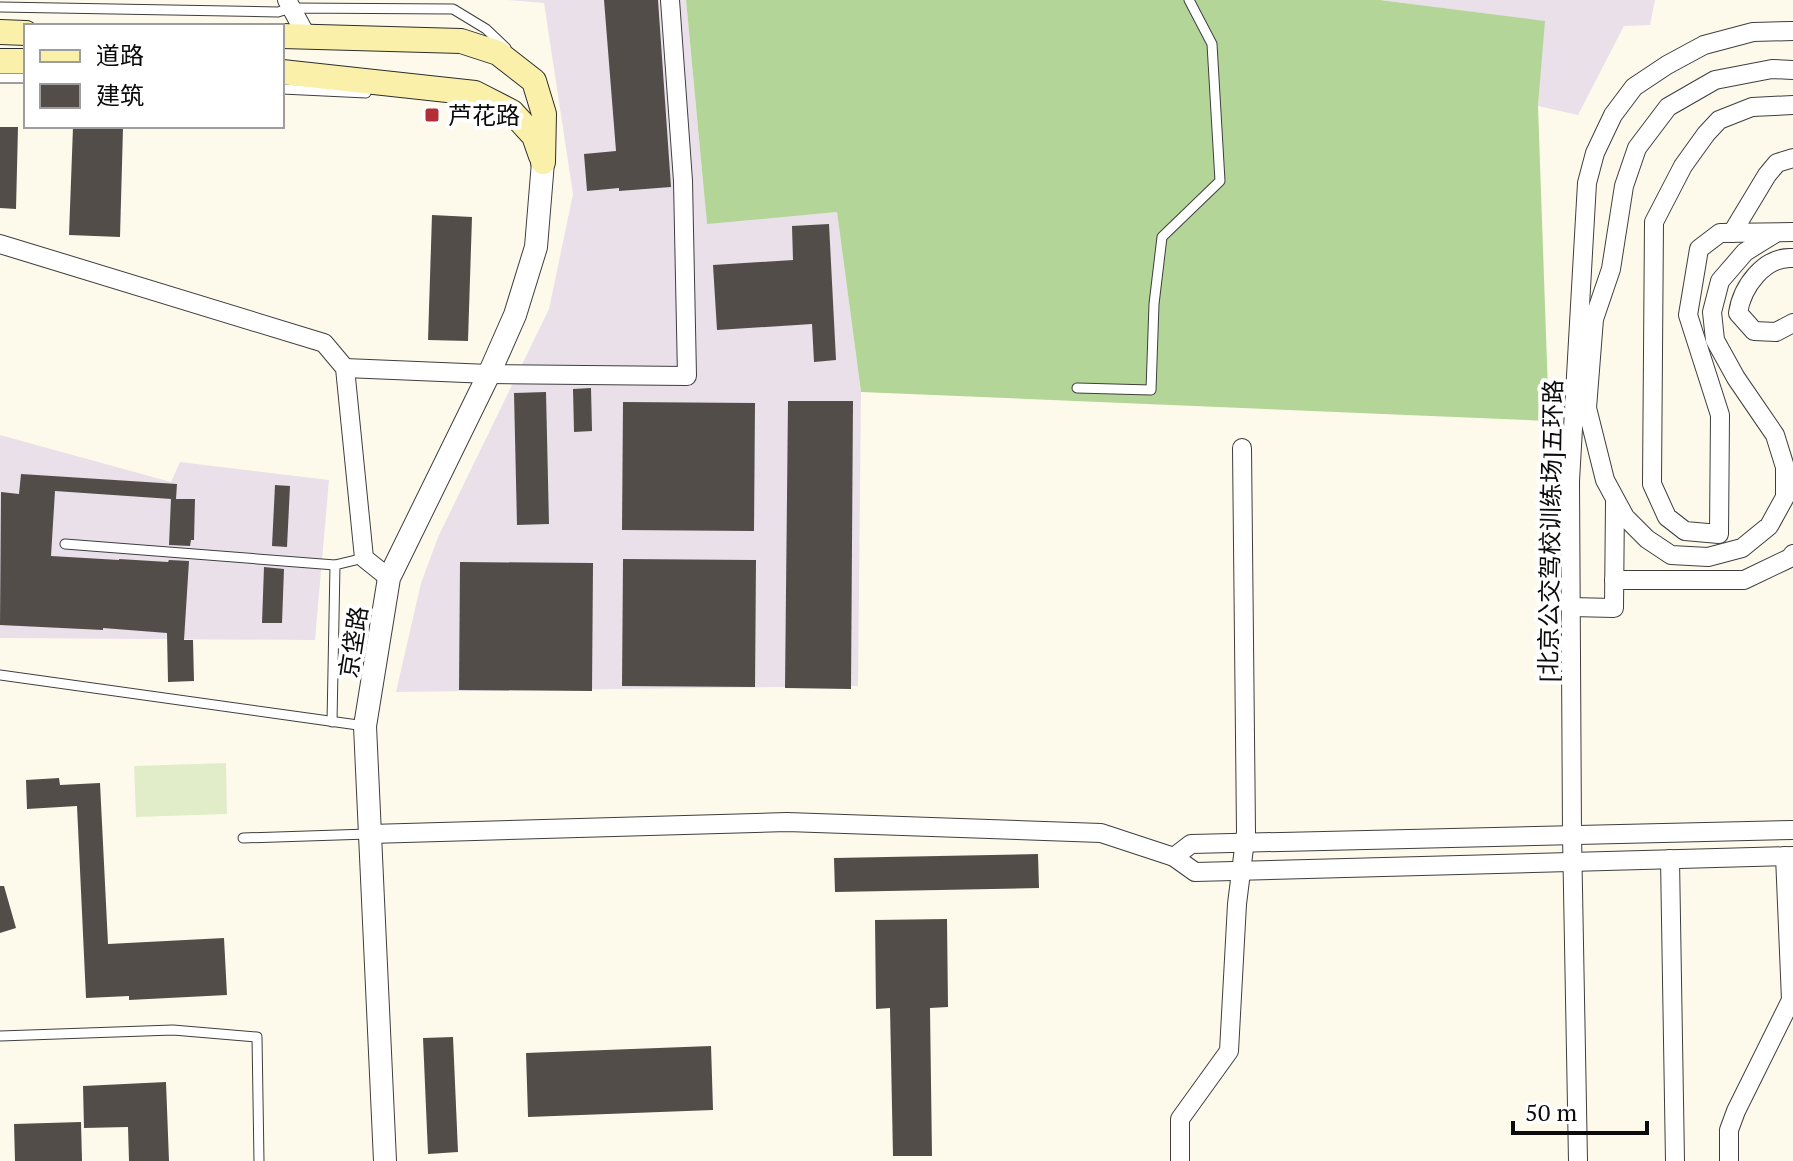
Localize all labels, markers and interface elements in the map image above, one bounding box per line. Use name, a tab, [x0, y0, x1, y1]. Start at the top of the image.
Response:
legend	[24, 24, 284, 128]
text: 道路	[96, 39, 144, 71]
text: 建筑	[96, 79, 144, 111]
place label: 芦花路	[448, 99, 520, 131]
marker: 芦花路	[423, 106, 441, 124]
street label: [北京公交驾校训练场]五环路	[1531, 379, 1569, 683]
street label: 京垡路	[332, 604, 374, 680]
scale bar	[1513, 1085, 1647, 1135]
text: 50 m	[1525, 1096, 1577, 1128]

